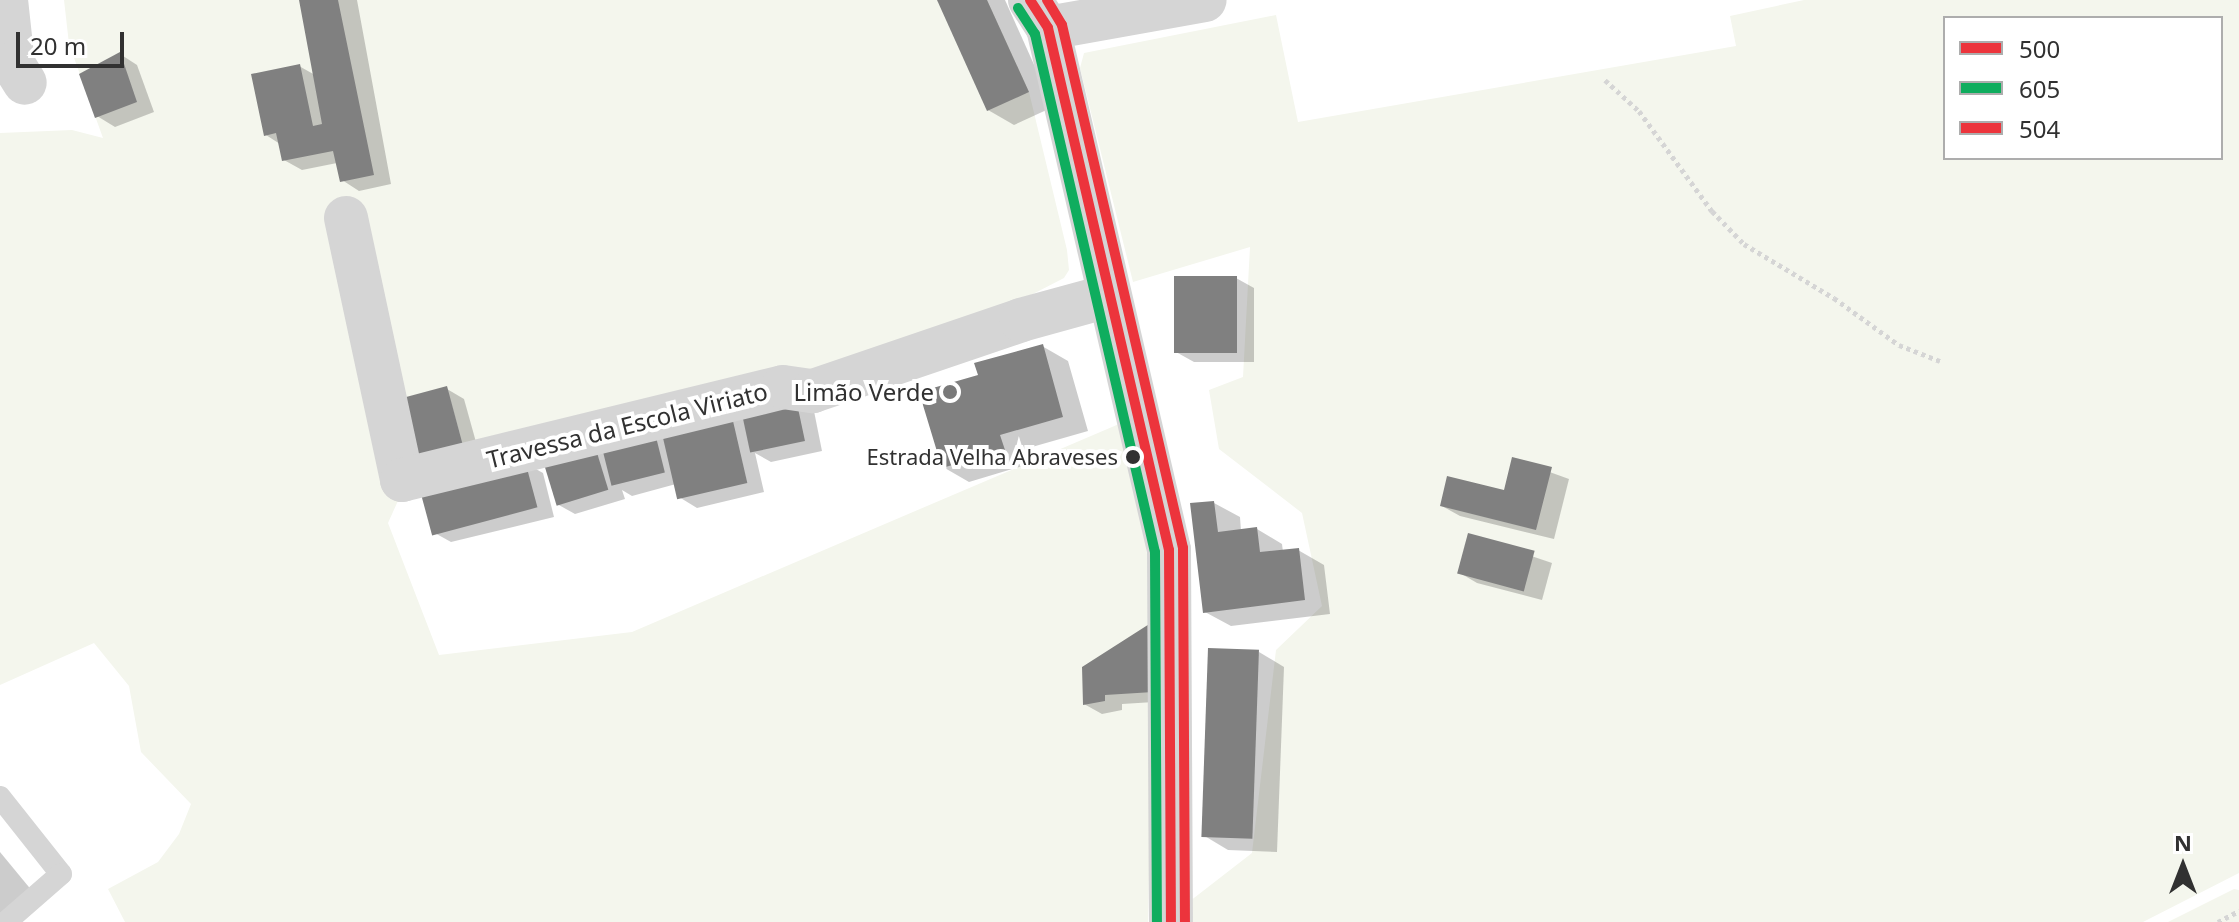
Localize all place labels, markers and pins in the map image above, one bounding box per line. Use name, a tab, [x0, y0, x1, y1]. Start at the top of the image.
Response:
place label: Limão Verde	[793, 378, 934, 406]
marker: Limão Verde	[941, 383, 959, 401]
place label: Estrada Velha Abraveses	[867, 444, 1118, 470]
marker: Estrada Velha Abraveses	[1125, 449, 1141, 465]

